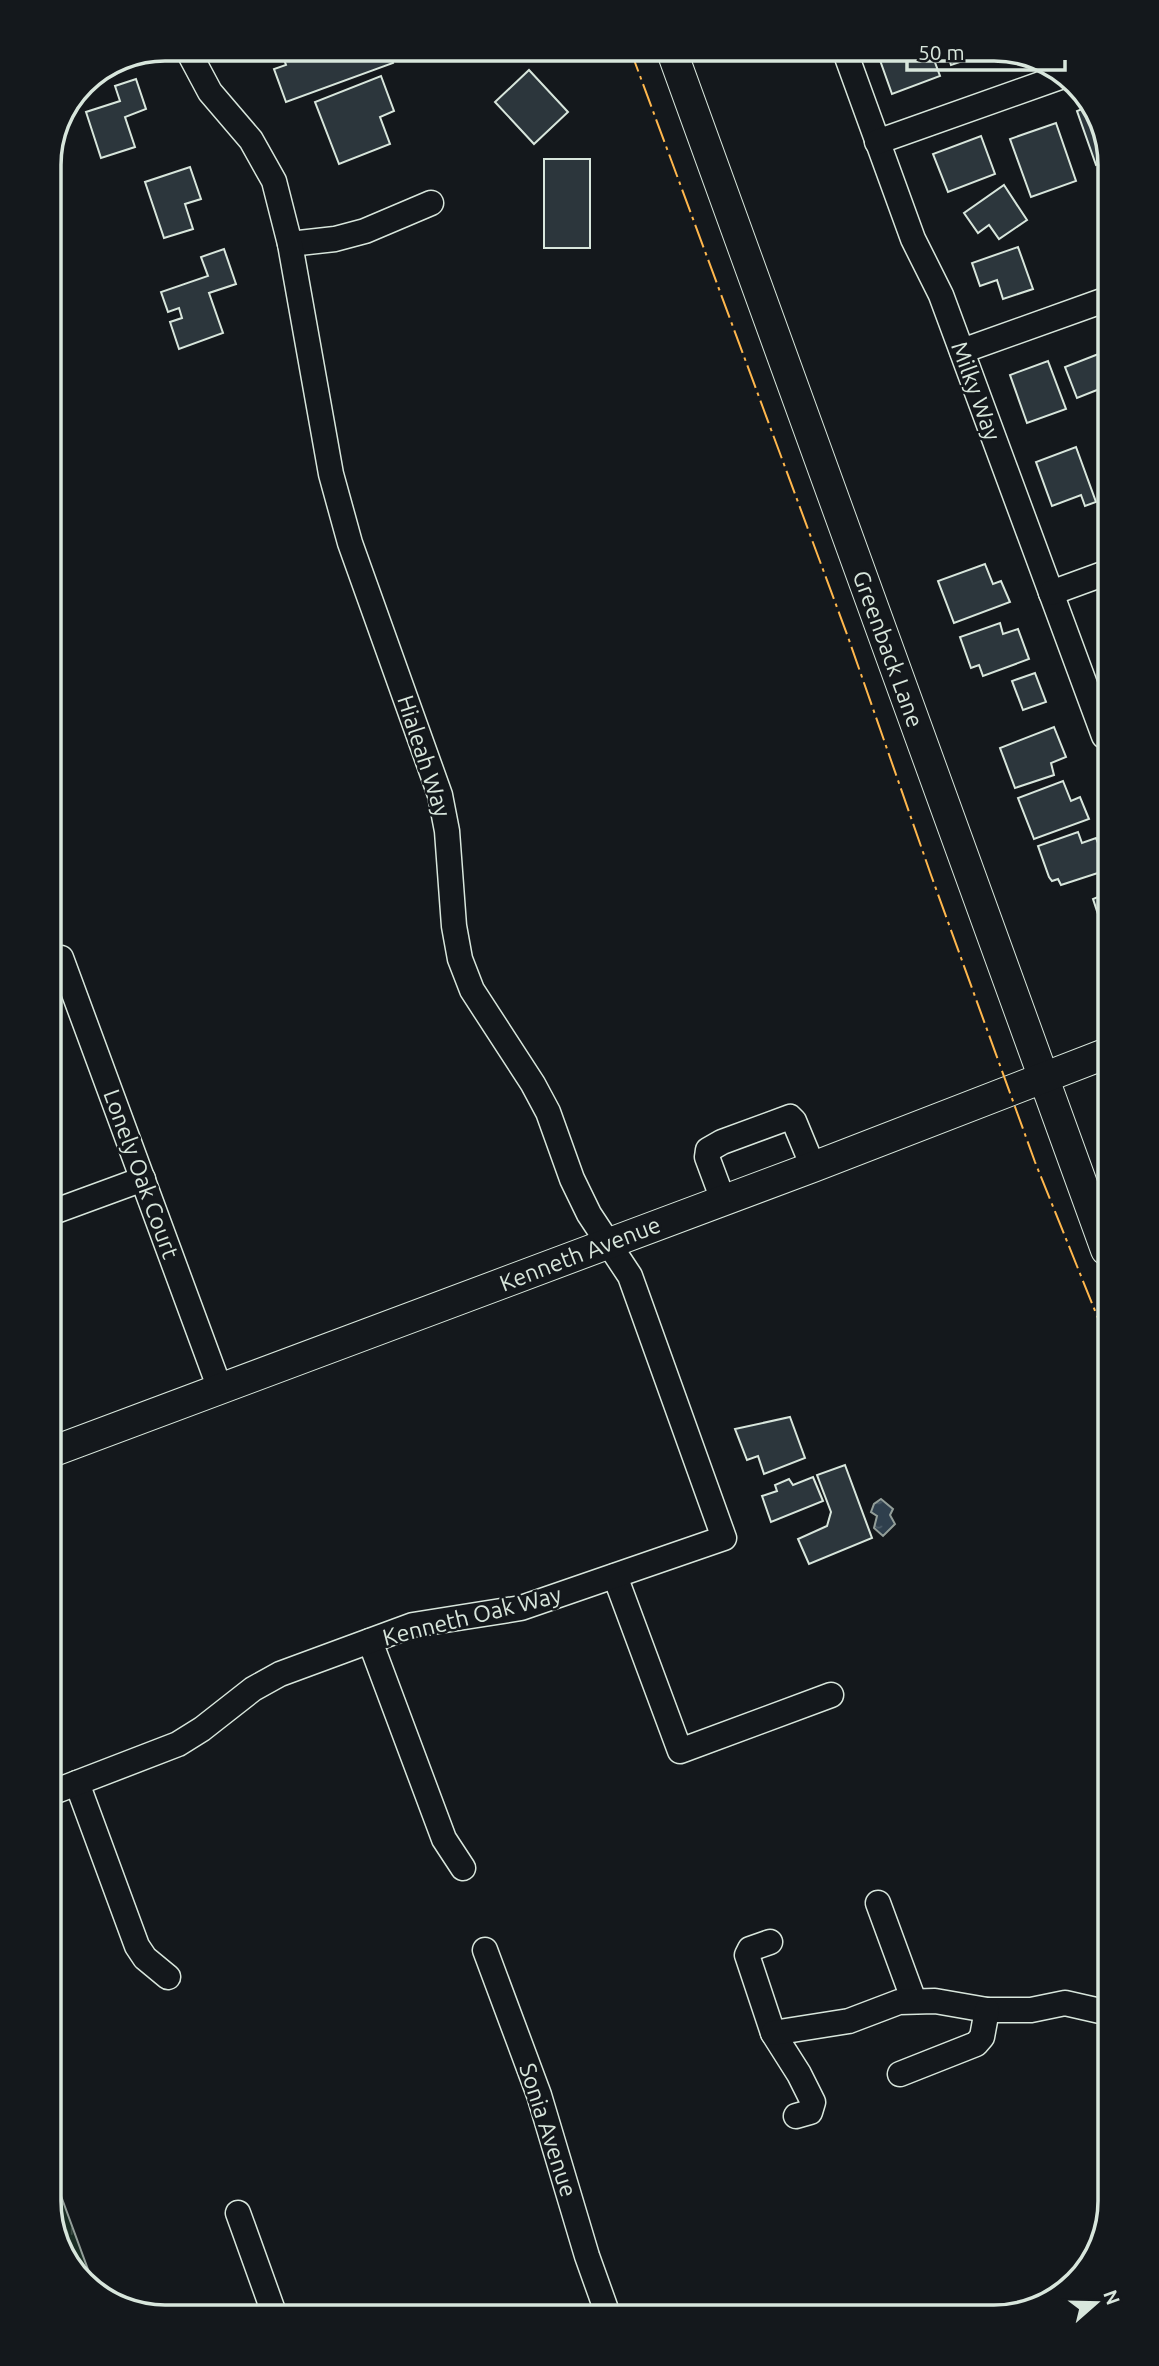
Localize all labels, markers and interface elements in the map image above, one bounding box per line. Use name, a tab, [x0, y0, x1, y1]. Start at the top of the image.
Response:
scale bar	[907, 28, 1064, 72]
text: 50 m	[918, 40, 965, 64]
street label: Milky Way	[947, 338, 1006, 444]
street label: Greenback Lane	[849, 567, 928, 730]
street label: Hialeah Way	[393, 692, 456, 820]
street label: Lonely Oak Court	[99, 1086, 184, 1262]
street label: Kenneth Avenue	[496, 1211, 664, 1296]
street label: Kenneth Oak Way	[380, 1581, 564, 1650]
street label: Sonia Avenue	[515, 2060, 582, 2200]
north arrow	[1061, 2268, 1131, 2338]
text: N	[1099, 2287, 1125, 2308]

